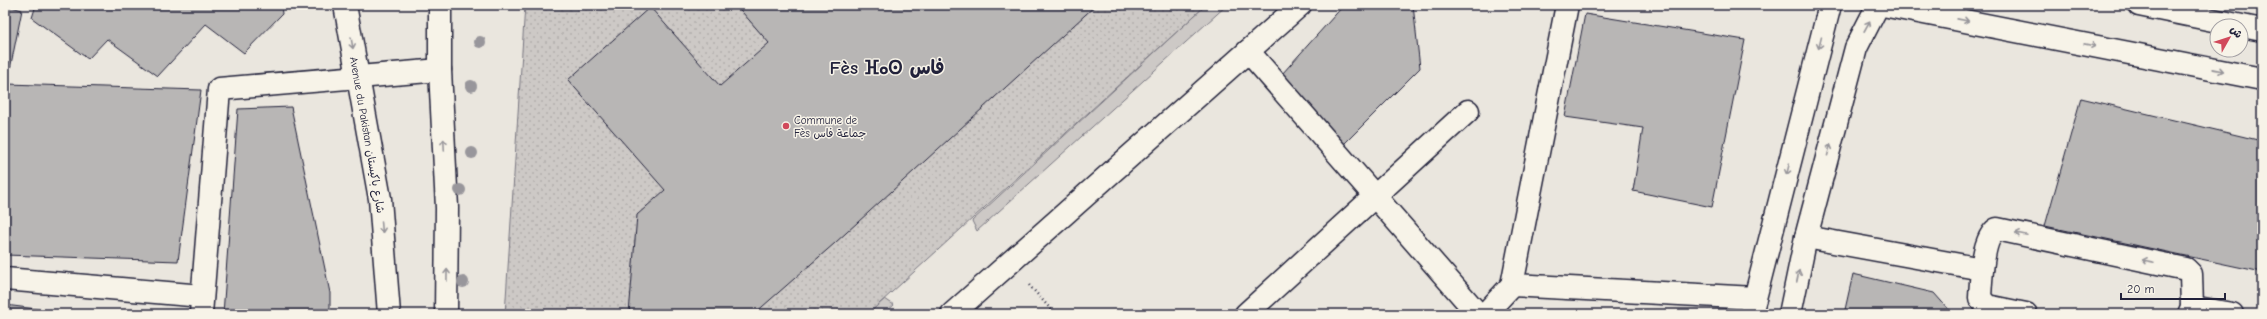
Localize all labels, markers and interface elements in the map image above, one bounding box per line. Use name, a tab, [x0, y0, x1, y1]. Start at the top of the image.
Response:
one-way arrow	[1956, 17, 1969, 25]
north arrow	[2209, 18, 2249, 58]
one-way arrow	[1863, 20, 1871, 32]
text: ش	[2228, 23, 2245, 41]
one-way arrow	[1816, 36, 1823, 49]
one-way arrow	[348, 37, 356, 50]
one-way arrow	[2083, 42, 2096, 50]
street label: Avenue du Pakistan شارع باكيستان	[345, 56, 387, 215]
district label: Fès ⴼⴰⵙ فاس	[830, 57, 944, 79]
one-way arrow	[2211, 66, 2224, 74]
place label: Commune de Fès جماعة فاس	[794, 114, 866, 140]
marker: Commune de Fès جماعة فاس	[781, 121, 791, 131]
one-way arrow	[440, 139, 448, 152]
one-way arrow	[1826, 144, 1834, 157]
one-way arrow	[1783, 162, 1791, 175]
one-way arrow	[379, 220, 386, 233]
one-way arrow	[2014, 230, 2027, 238]
one-way arrow	[2142, 257, 2155, 265]
one-way arrow	[443, 269, 450, 282]
one-way arrow	[1794, 270, 1802, 283]
scale bar	[2121, 275, 2225, 301]
text: 20 m	[2127, 282, 2155, 296]

